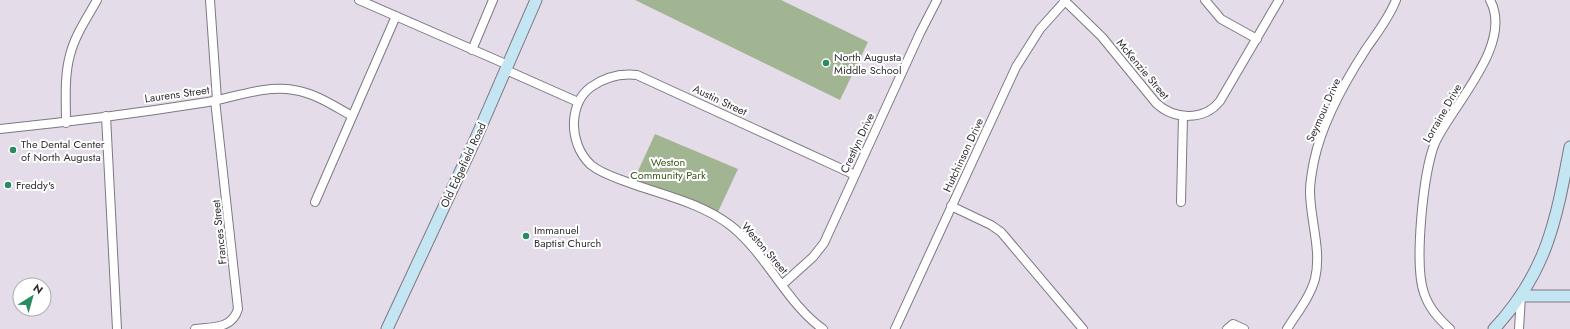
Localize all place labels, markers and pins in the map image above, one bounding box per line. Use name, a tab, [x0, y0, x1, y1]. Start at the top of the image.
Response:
place label: North Augusta Middle School	[834, 49, 901, 78]
marker: North Augusta Middle School	[821, 58, 831, 68]
place label: The Dental Center of North Augusta	[21, 136, 105, 165]
marker: The Dental Center of North Augusta	[8, 145, 18, 155]
place label: Freddy's	[16, 177, 55, 193]
marker: Freddy's	[3, 180, 13, 190]
place label: Immanuel Baptist Church	[534, 222, 601, 251]
marker: Immanuel Baptist Church	[521, 231, 531, 241]

